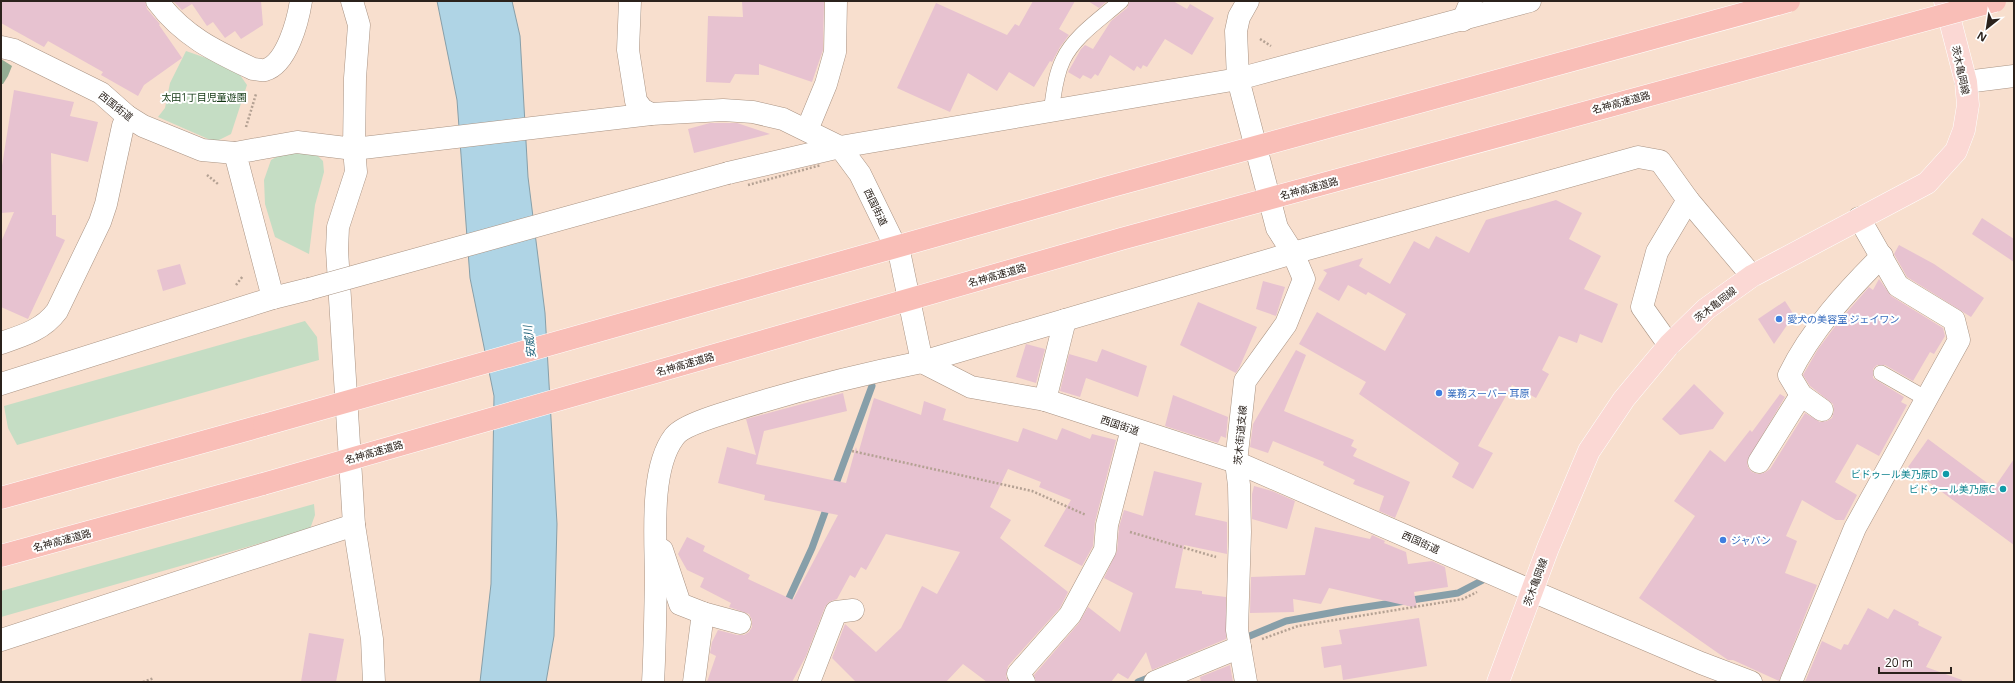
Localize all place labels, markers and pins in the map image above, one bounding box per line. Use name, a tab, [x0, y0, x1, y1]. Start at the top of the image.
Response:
place label: 愛犬の美容室 ジェイワン	[1787, 312, 1900, 326]
marker: 愛犬の美容室 ジェイワン	[1774, 314, 1784, 324]
place label: 業務スーパー 耳原	[1447, 386, 1530, 400]
marker: 業務スーパー 耳原	[1434, 388, 1444, 398]
place label: ビドゥール美乃原D	[1851, 467, 1938, 481]
marker: ビドゥール美乃原D	[1941, 469, 1951, 479]
place label: ビドゥール美乃原C	[1909, 482, 1995, 496]
marker: ビドゥール美乃原C	[1998, 484, 2008, 494]
place label: ジャパン	[1731, 533, 1771, 547]
marker: ジャパン	[1718, 535, 1728, 545]

